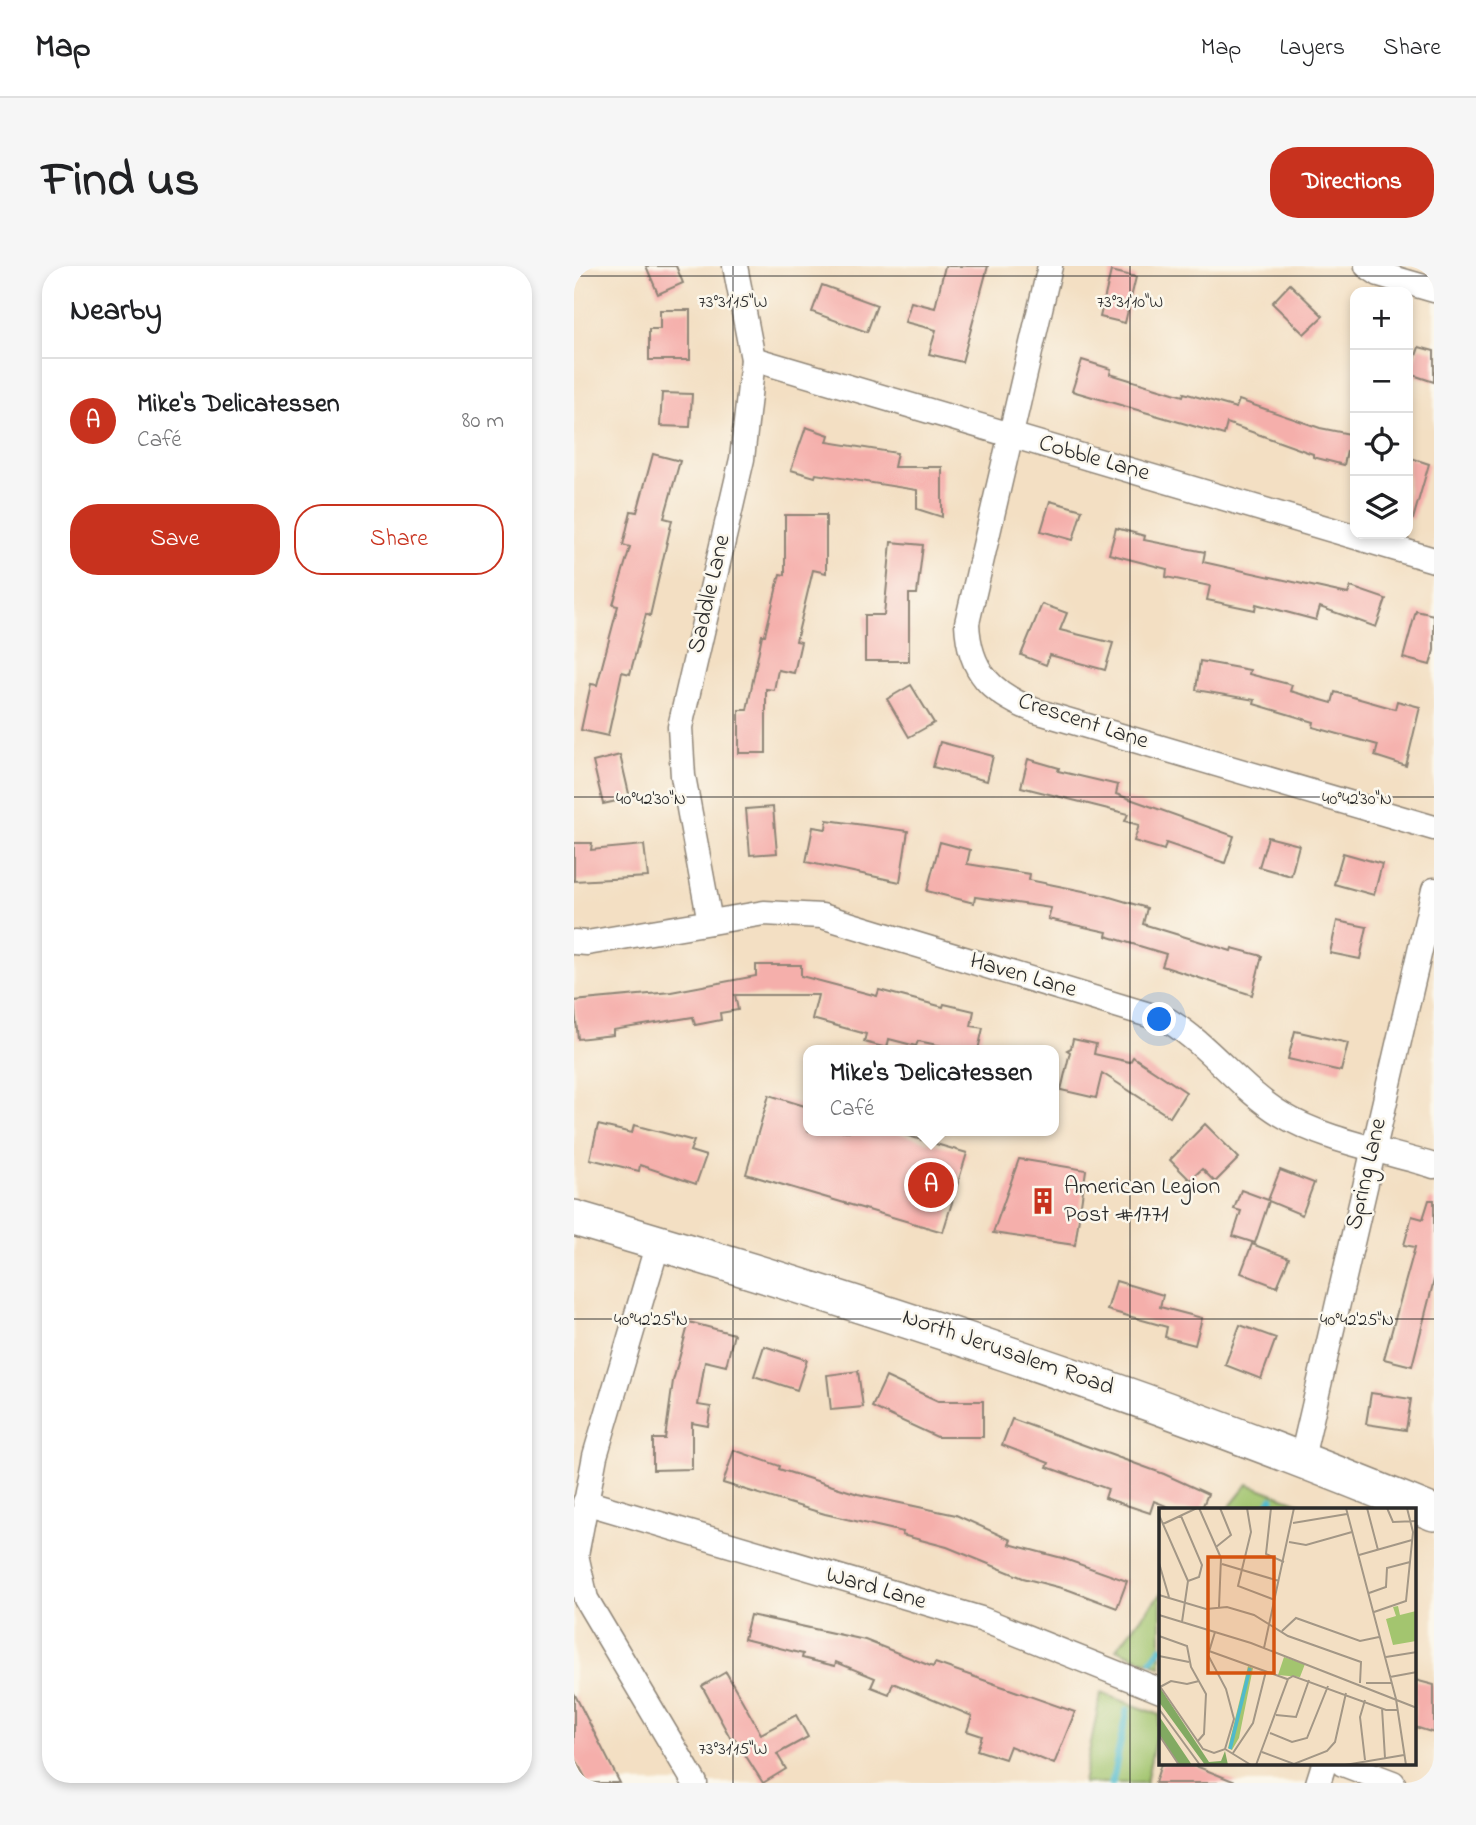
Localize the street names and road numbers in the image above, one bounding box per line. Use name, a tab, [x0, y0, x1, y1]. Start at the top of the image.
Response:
street label: Cobble Lane	[1034, 426, 1154, 492]
street label: Saddle Lane	[679, 531, 741, 657]
street label: Crescent Lane	[1013, 684, 1153, 760]
street label: Haven Lane	[965, 944, 1081, 1008]
street label: Spring Lane	[1337, 1115, 1397, 1233]
street label: North Jerusalem Road	[897, 1300, 1119, 1406]
street label: Ward Lane	[822, 1558, 931, 1620]

